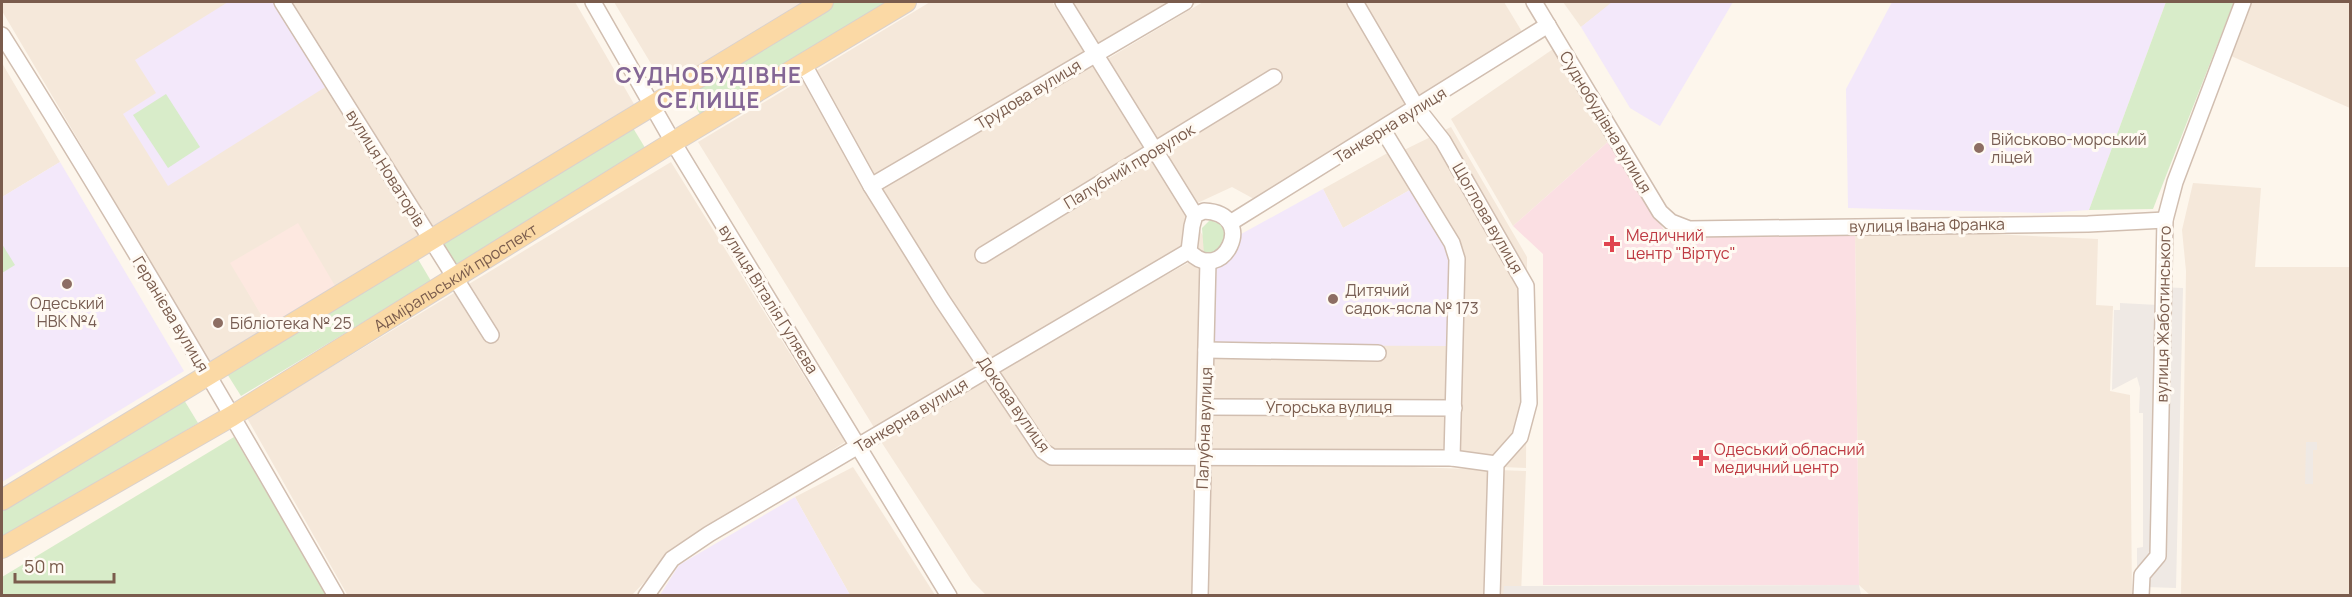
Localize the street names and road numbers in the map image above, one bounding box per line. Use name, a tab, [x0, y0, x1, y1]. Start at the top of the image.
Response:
street label: Суднобудівна вулиця	[1555, 47, 1657, 197]
street label: Трудова вулиця	[971, 54, 1085, 134]
street label: Танкерна вулиця	[1330, 82, 1450, 168]
street label: вулиця Новаторів	[341, 105, 431, 231]
street label: Палубний провулок	[1059, 118, 1199, 214]
street label: Щоглова вулиця	[1447, 159, 1529, 277]
street label: вулиця Івана Франка	[1849, 213, 2005, 237]
street label: Адміральський проспект	[369, 218, 541, 336]
street label: вулиця Віталія Гуляєва	[714, 220, 824, 378]
street label: вулиця Жаботинського	[2150, 225, 2176, 403]
street label: Геранієва вулиця	[128, 252, 214, 376]
street label: Докова вулиця	[973, 351, 1055, 457]
street label: Палубна вулиця	[1191, 367, 1217, 489]
street label: Танкерна вулиця	[850, 372, 972, 458]
street label: Угорська вулиця	[1266, 396, 1392, 418]

